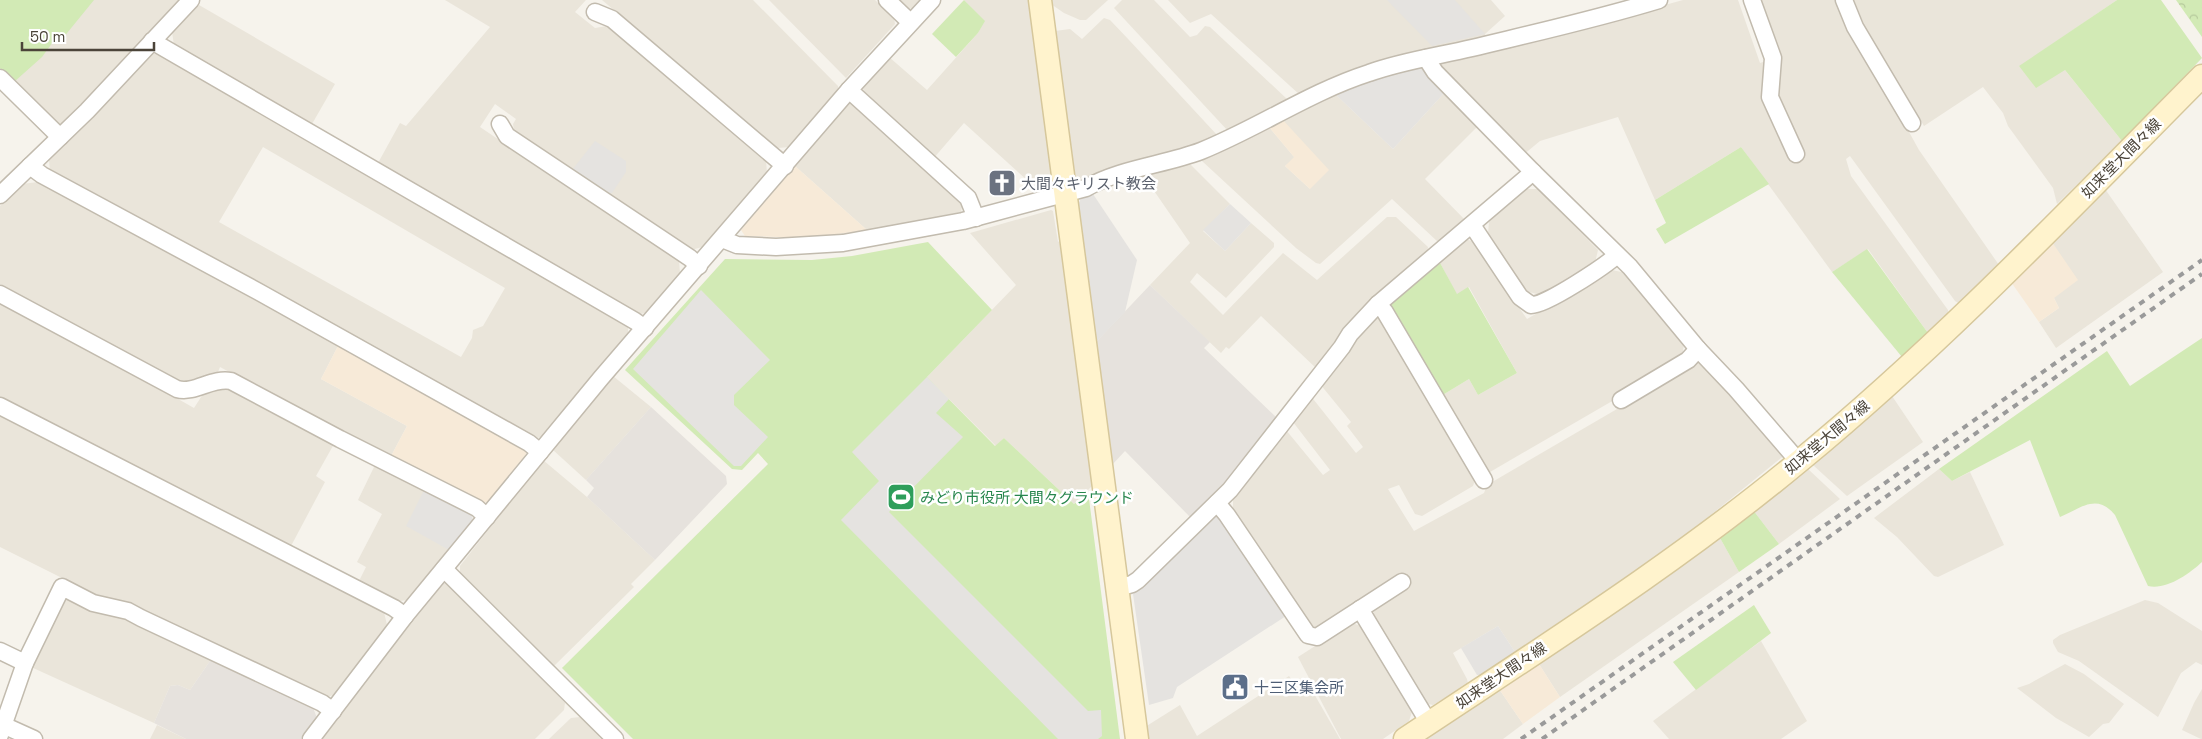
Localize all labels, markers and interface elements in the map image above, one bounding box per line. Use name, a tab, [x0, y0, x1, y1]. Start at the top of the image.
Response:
scale bar	[22, 20, 155, 52]
text: 50 m	[30, 27, 65, 46]
street label: 如来堂大間々線	[2077, 114, 2165, 202]
church icon: 大間々キリスト教会	[987, 168, 1017, 198]
place label: 大間々キリスト教会	[1021, 174, 1156, 193]
street label: 如来堂大間々線	[1781, 396, 1873, 478]
sports icon: みどり市役所 大間々グラウンド	[886, 482, 916, 512]
place label: みどり市役所 大間々グラウンド	[920, 488, 1134, 507]
street label: 如来堂大間々線	[1452, 638, 1550, 712]
public building icon: 十三区集会所	[1220, 672, 1250, 702]
place label: 十三区集会所	[1254, 678, 1344, 697]

